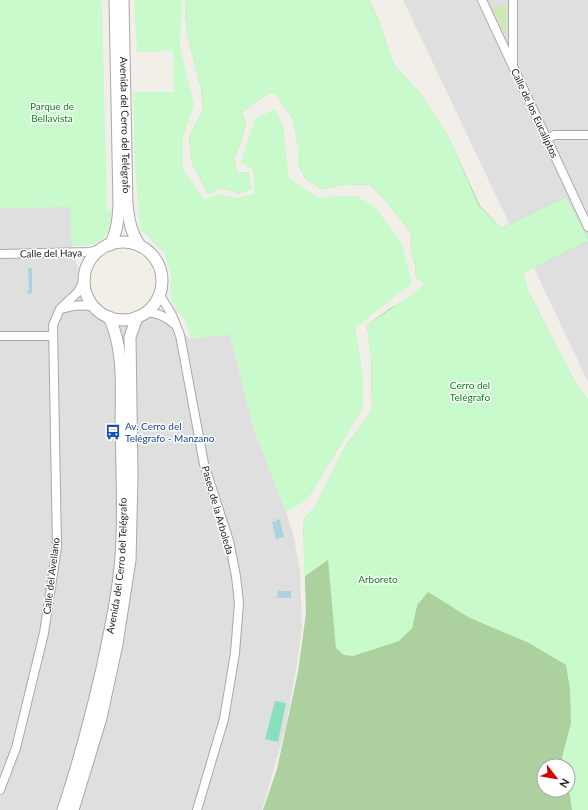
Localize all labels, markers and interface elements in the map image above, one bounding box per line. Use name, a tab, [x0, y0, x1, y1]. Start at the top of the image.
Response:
street label: Avenida del Cerro del Telégrafo	[118, 57, 133, 194]
street label: Calle de los Eucaliptos	[509, 66, 561, 160]
park label: Parque de Bellavista	[30, 100, 74, 124]
street label: Calle del Haya	[20, 246, 82, 260]
park label: Cerro del Telégrafo	[450, 379, 490, 403]
place label: Av. Cerro del Telégrafo - Manzano	[125, 420, 215, 444]
bus stop icon: Av. Cerro del Telégrafo - Manzano	[104, 423, 122, 441]
street label: Paseo de la Arboleda	[200, 464, 236, 556]
street label: Avenida del Cerro del Telégrafo	[103, 497, 129, 635]
street label: Calle del Avellano	[40, 537, 62, 615]
park label: Arboreto	[358, 573, 398, 585]
north arrow	[536, 758, 576, 798]
text: N	[557, 776, 573, 790]

